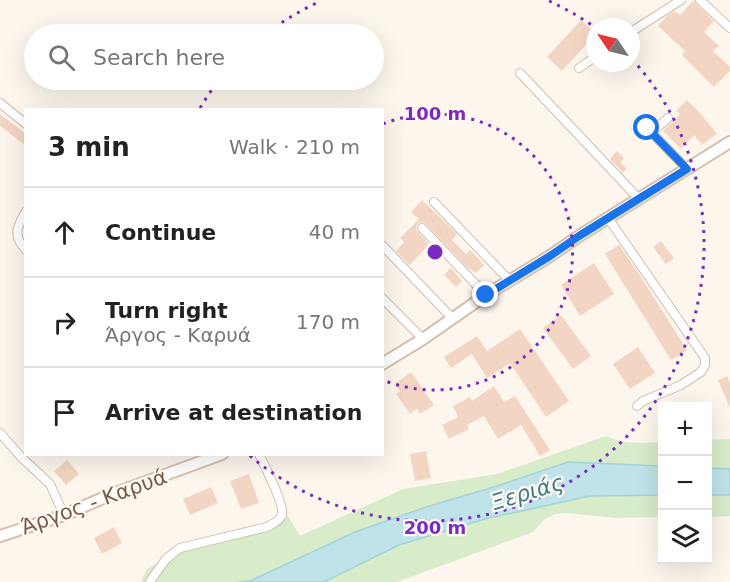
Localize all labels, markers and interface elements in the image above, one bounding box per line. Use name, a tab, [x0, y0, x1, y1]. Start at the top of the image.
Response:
north arrow	[586, 18, 640, 72]
search box	[24, 24, 384, 90]
icon: search	[45, 41, 78, 74]
text: Search here	[93, 45, 225, 70]
text: 100 m	[404, 103, 466, 124]
route start	[633, 114, 659, 140]
text: 3 min	[48, 132, 130, 162]
text: Walk · 210 m	[229, 135, 360, 159]
icon: ahead	[48, 216, 81, 249]
text: Continue	[105, 220, 216, 245]
text: 40 m	[309, 220, 360, 244]
centre of rings	[425, 242, 445, 262]
route end	[472, 281, 498, 307]
text: Turn right	[105, 298, 228, 323]
icon: right	[48, 306, 81, 339]
text: 170 m	[296, 310, 360, 334]
text: Άργος - Καρυά	[105, 323, 251, 347]
icon: arrive	[48, 396, 81, 429]
text: Arrive at destination	[105, 400, 362, 425]
map controls	[658, 402, 712, 564]
button: +	[658, 402, 712, 456]
button: −	[658, 456, 712, 510]
street label: Άργος - Καρυά	[18, 465, 170, 539]
water label: Ξεριάς	[488, 470, 567, 515]
button: layers	[658, 510, 712, 564]
text: 200 m	[404, 517, 466, 538]

